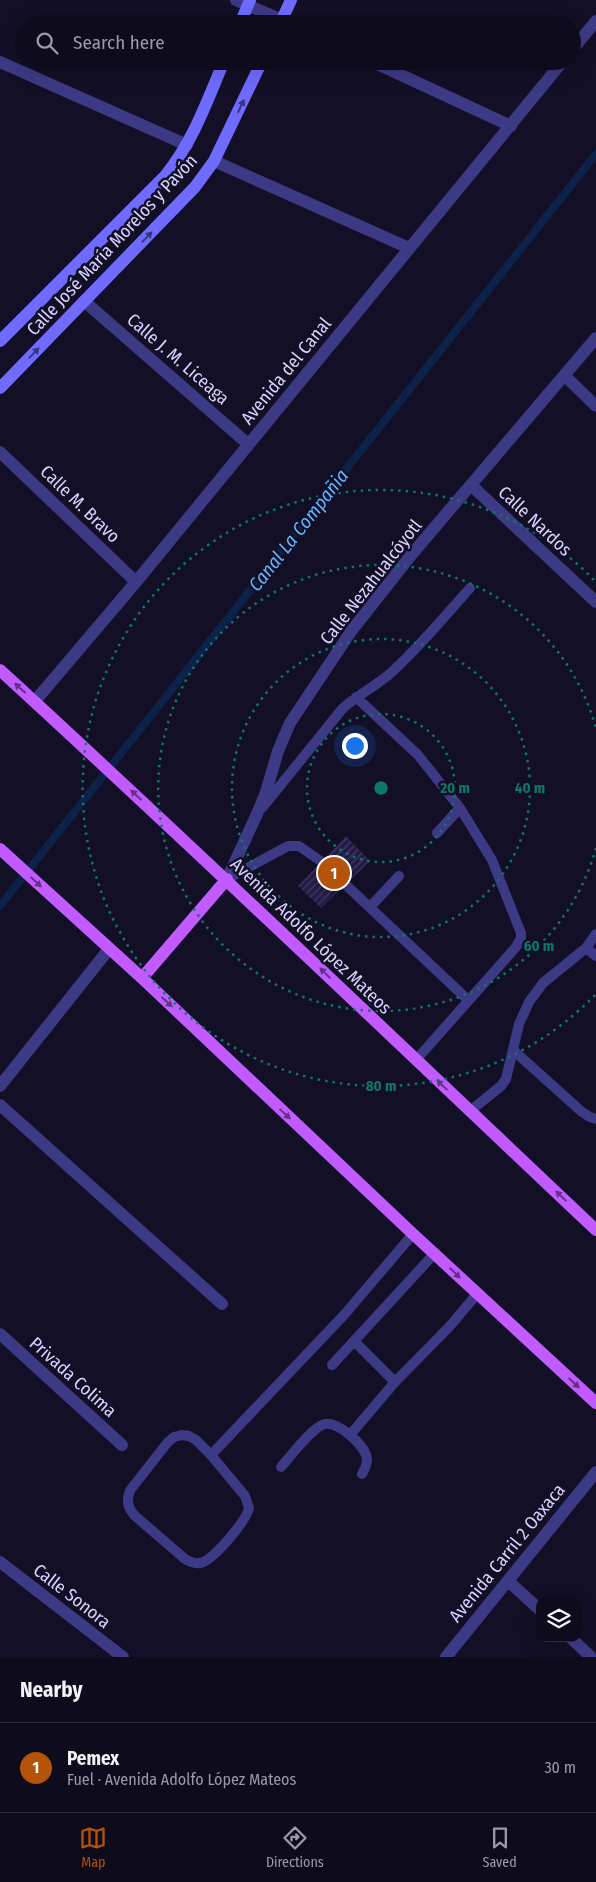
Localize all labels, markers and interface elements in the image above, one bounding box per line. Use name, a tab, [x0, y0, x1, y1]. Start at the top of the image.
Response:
search box	[15, 15, 581, 70]
icon: search	[33, 29, 61, 57]
text: Search here	[73, 31, 165, 54]
one-way arrow	[237, 99, 245, 113]
street label: Calle José María Morelos y Pavón	[22, 150, 202, 340]
one-way arrow	[141, 231, 153, 243]
street label: Calle J. M. Liceaga	[122, 309, 234, 409]
street label: Avenida del Canal	[236, 313, 336, 429]
one-way arrow	[28, 347, 40, 359]
street label: Calle M. Bravo	[35, 460, 125, 548]
water label: Canal La Compañia	[244, 465, 353, 596]
street label: Calle Nardos	[494, 481, 577, 561]
street label: Calle Nezahualcóyotl	[315, 515, 427, 649]
one-way arrow	[14, 682, 26, 694]
your location	[342, 733, 368, 759]
centre of rings	[372, 779, 390, 797]
text: 20 m	[439, 779, 470, 797]
text: 40 m	[515, 779, 545, 797]
one-way arrow	[129, 790, 142, 801]
street label: Avenida Adolfo López Mateos	[226, 853, 396, 1019]
pin: 1	[318, 854, 350, 892]
one-way arrow	[29, 876, 41, 888]
text: 60 m	[524, 937, 554, 955]
one-way arrow	[319, 967, 331, 979]
one-way arrow	[161, 996, 173, 1008]
text: 80 m	[366, 1077, 396, 1095]
one-way arrow	[437, 1079, 449, 1091]
one-way arrow	[279, 1108, 291, 1120]
one-way arrow	[555, 1190, 567, 1202]
one-way arrow	[449, 1267, 461, 1279]
street label: Privada Colima	[25, 1332, 121, 1422]
one-way arrow	[568, 1377, 580, 1389]
street label: Avenida Carril 2 Oaxaca	[444, 1479, 570, 1627]
street label: Calle Sonora	[29, 1559, 115, 1633]
map controls	[536, 1597, 581, 1642]
button: layers	[536, 1597, 581, 1642]
text: Nearby	[20, 1677, 82, 1703]
text: Pemex	[67, 1747, 119, 1770]
text: 1	[33, 1758, 39, 1777]
text: 30 m	[544, 1758, 576, 1777]
text: Fuel · Avenida Adolfo López Mateos	[67, 1770, 296, 1789]
tab: Map	[79, 1824, 107, 1871]
tab: Directions	[266, 1824, 324, 1871]
tab: Saved	[482, 1824, 517, 1871]

